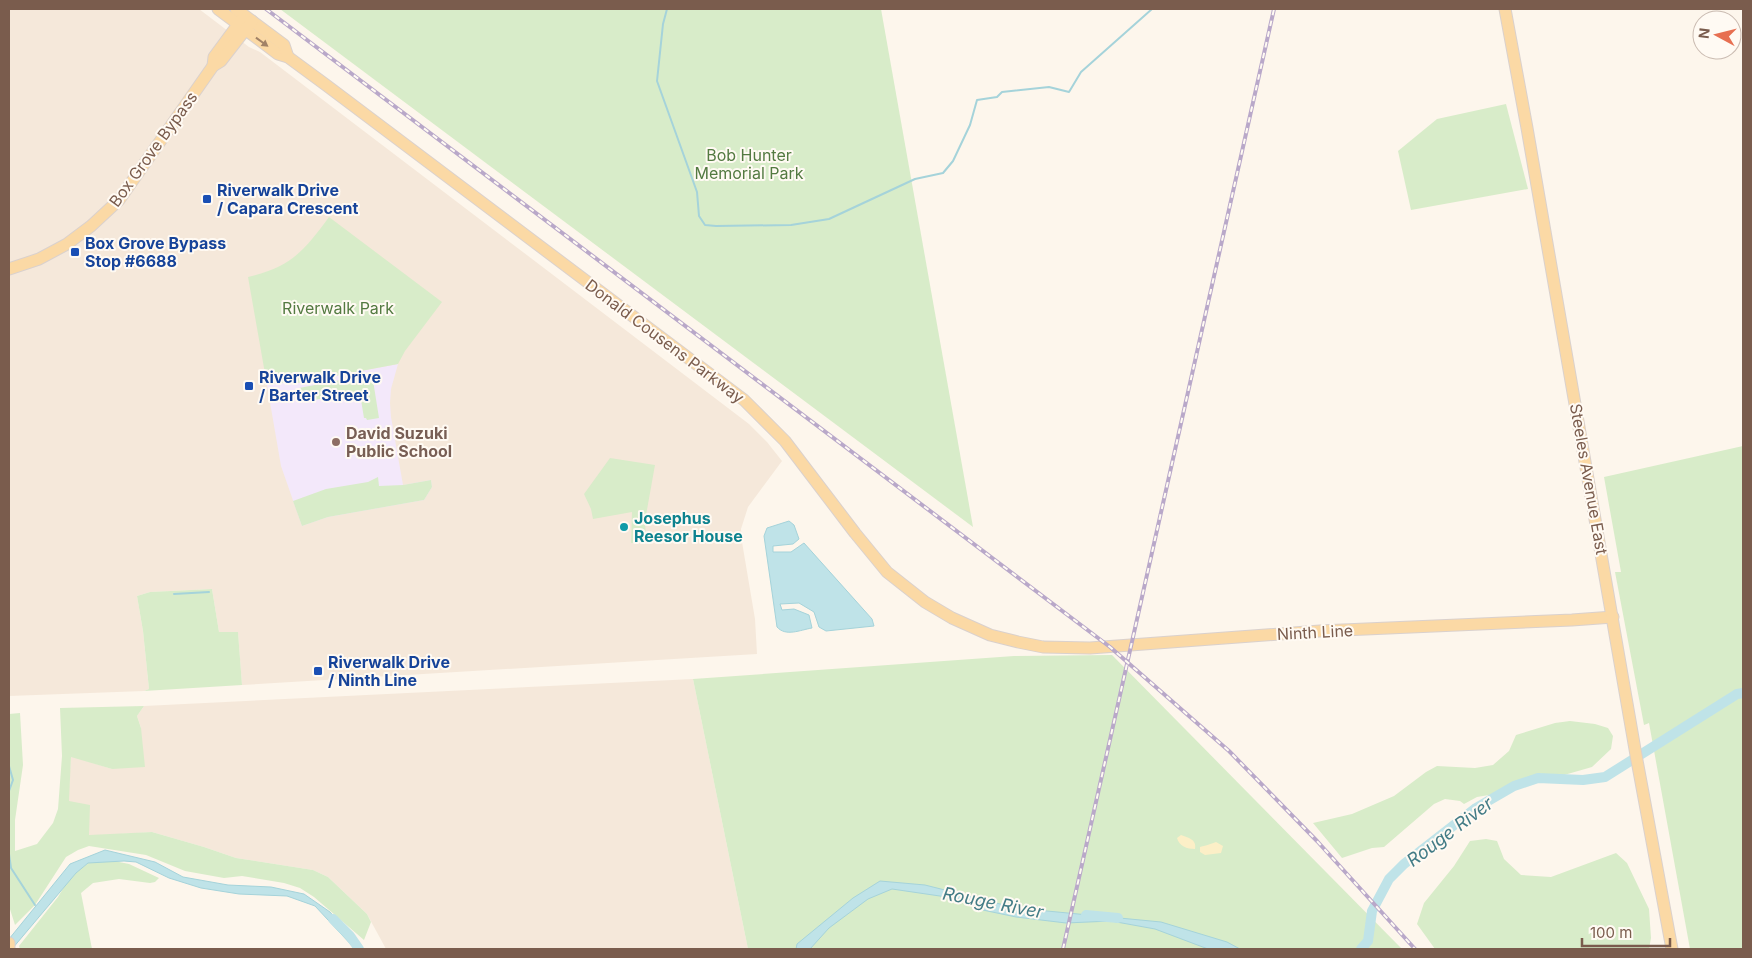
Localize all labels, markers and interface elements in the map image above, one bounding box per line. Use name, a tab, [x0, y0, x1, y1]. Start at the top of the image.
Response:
north arrow	[1692, 10, 1742, 60]
text: N	[1695, 27, 1713, 40]
one-way arrow	[255, 37, 269, 47]
street label: Box Grove Bypass	[104, 87, 202, 211]
park label: Bob Hunter Memorial Park	[694, 145, 804, 183]
place label: Riverwalk Drive / Capara Crescent	[217, 180, 358, 218]
marker: Riverwalk Drive / Capara Crescent	[201, 193, 213, 205]
place label: Box Grove Bypass Stop #6688	[85, 233, 226, 271]
marker: Box Grove Bypass Stop #6688	[69, 246, 81, 258]
street label: Donald Cousens Parkway	[582, 275, 748, 407]
park label: Riverwalk Park	[282, 298, 394, 318]
place label: Riverwalk Drive / Barter Street	[259, 367, 381, 405]
marker: Riverwalk Drive / Barter Street	[243, 380, 255, 392]
street label: Steeles Avenue East	[1566, 402, 1612, 556]
place label: David Suzuki Public School	[346, 423, 452, 461]
marker: David Suzuki Public School	[330, 436, 342, 448]
place label: Josephus Reesor House	[634, 508, 743, 546]
marker: Josephus Reesor House	[618, 521, 630, 533]
street label: Ninth Line	[1276, 620, 1354, 644]
place label: Riverwalk Drive / Ninth Line	[328, 652, 450, 690]
marker: Riverwalk Drive / Ninth Line	[312, 665, 324, 677]
water label: Rouge River	[1403, 792, 1498, 871]
water label: Rouge River	[941, 882, 1046, 923]
scale bar	[1582, 916, 1670, 948]
text: 100 m	[1590, 923, 1632, 942]

